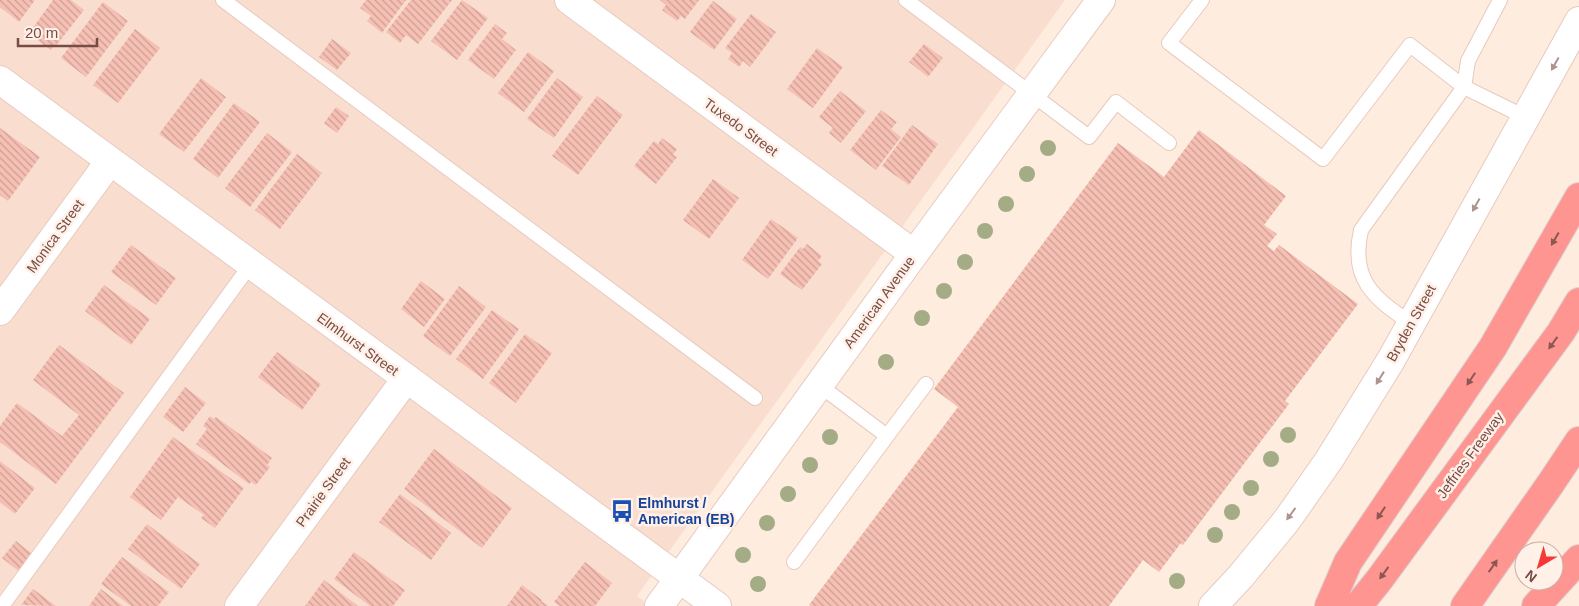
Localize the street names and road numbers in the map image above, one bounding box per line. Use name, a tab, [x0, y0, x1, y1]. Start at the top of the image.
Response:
street label: Tuxedo Street	[701, 95, 781, 159]
street label: Monica Street	[23, 196, 87, 276]
street label: American Avenue	[840, 253, 918, 351]
street label: Bryden Street	[1383, 282, 1439, 364]
street label: Elmhurst Street	[314, 309, 402, 379]
street label: Jeffries Freeway	[1433, 409, 1507, 501]
street label: Prairie Street	[293, 454, 354, 530]

